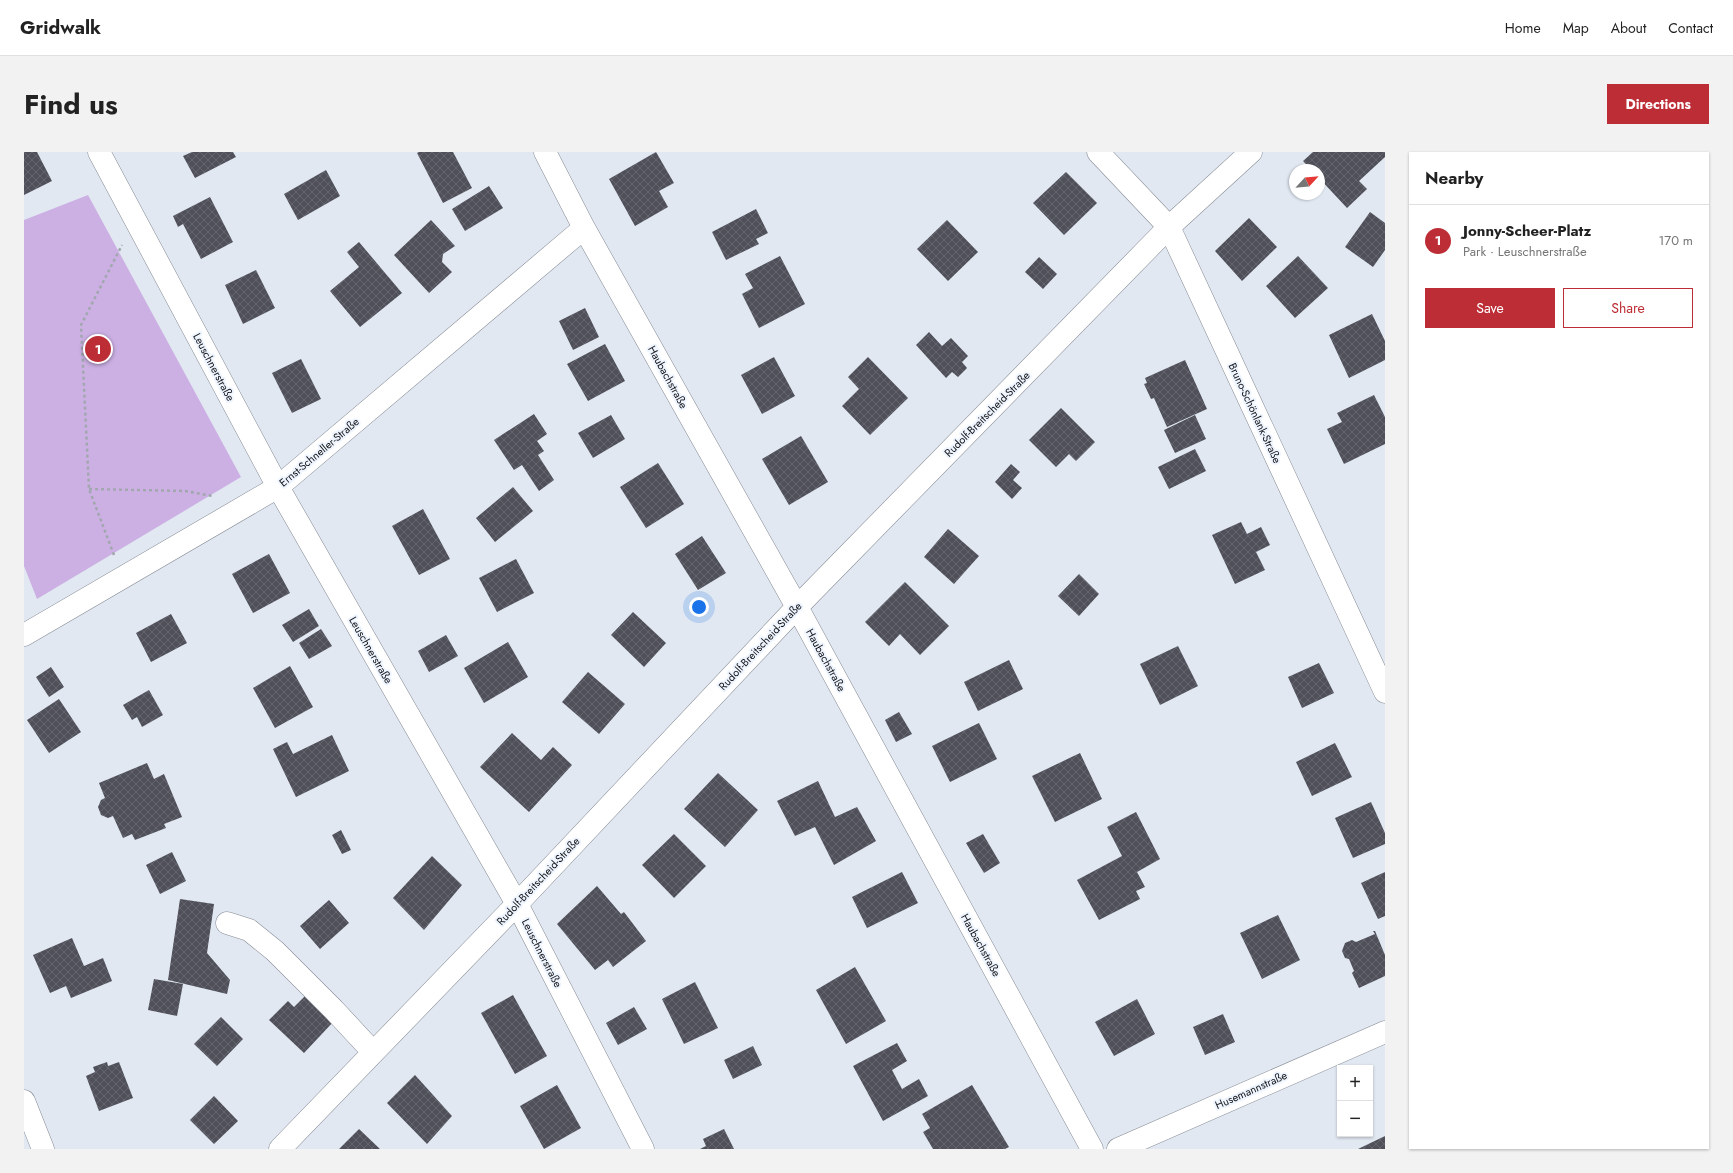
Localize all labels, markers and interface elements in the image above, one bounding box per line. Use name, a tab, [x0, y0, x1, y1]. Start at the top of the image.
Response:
text: Gridwalk	[20, 14, 101, 41]
text: Home	[1505, 18, 1541, 38]
text: Map	[1563, 18, 1589, 38]
text: About	[1611, 18, 1646, 38]
text: Contact	[1668, 18, 1713, 38]
text: Find us	[24, 84, 118, 125]
button: Directions	[1607, 84, 1709, 124]
north arrow	[1289, 164, 1325, 200]
text: Nearby	[1425, 166, 1483, 190]
text: Jonny-Scheer-Platz	[1463, 220, 1591, 242]
text: 1	[1435, 231, 1441, 250]
text: 170 m	[1658, 231, 1693, 250]
text: Park · Leuschnerstraße	[1463, 242, 1587, 261]
button: Save	[1425, 288, 1555, 328]
button: Share	[1563, 288, 1693, 328]
street label: Leuschnerstraße	[189, 330, 239, 404]
pin: 1	[85, 334, 111, 364]
street label: Haubachstraße	[644, 343, 692, 412]
street label: Bruno-Schönlank-Straße	[1225, 360, 1285, 466]
street label: Rudolf-Breitscheid-Straße	[941, 367, 1034, 460]
street label: Ernst-Schneller-Straße	[276, 414, 363, 490]
your location	[689, 597, 709, 617]
street label: Rudolf-Breitscheid-Straße	[715, 598, 805, 694]
street label: Leuschnerstraße	[345, 613, 397, 687]
street label: Haubachstraße	[802, 626, 850, 695]
street label: Rudolf-Breitscheid-Straße	[493, 833, 583, 929]
street label: Haubachstraße	[957, 911, 1005, 980]
street label: Leuschnerstraße	[518, 916, 566, 990]
map controls	[1337, 1065, 1373, 1137]
button: +	[1337, 1065, 1373, 1101]
street label: Husemannstraße	[1212, 1067, 1290, 1113]
button: −	[1337, 1101, 1373, 1137]

